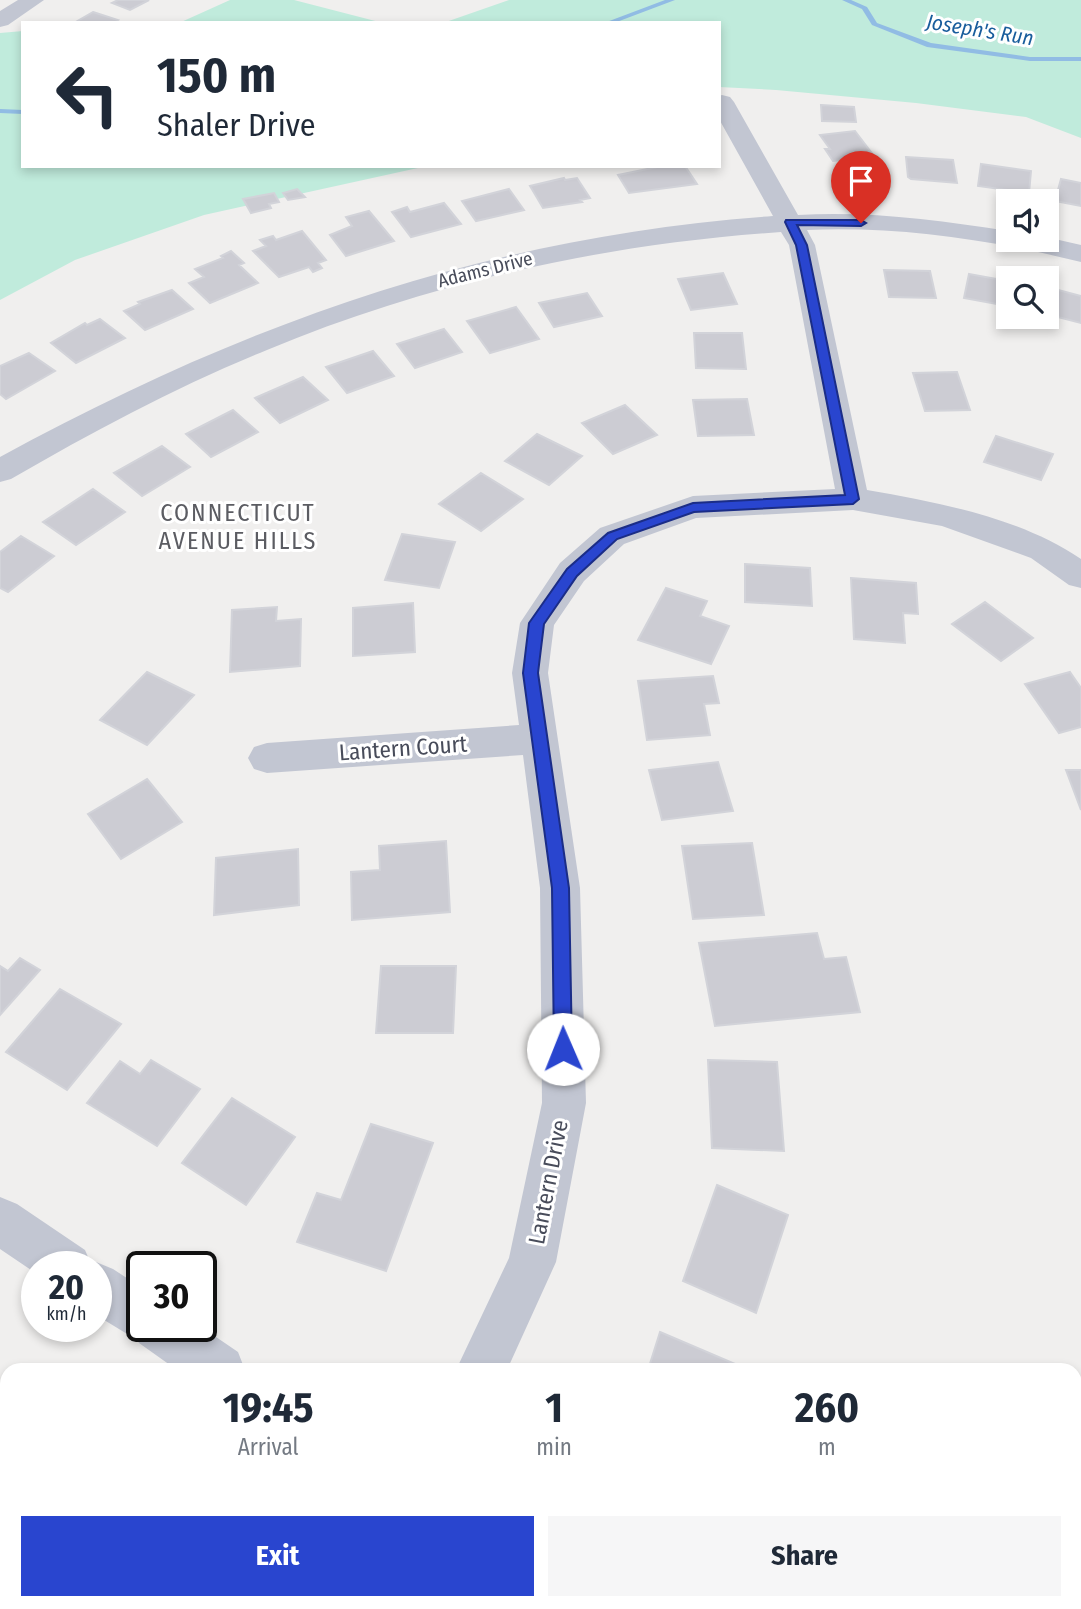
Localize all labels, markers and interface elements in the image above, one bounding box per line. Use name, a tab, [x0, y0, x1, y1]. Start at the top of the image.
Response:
water label: Joseph's Run	[923, 9, 1036, 51]
text: 150 m	[157, 46, 276, 105]
icon: left	[42, 49, 133, 140]
text: Shaler Drive	[157, 106, 316, 144]
pin	[831, 151, 891, 223]
icon: arrive	[842, 162, 880, 200]
map controls	[996, 189, 1059, 329]
button: sound	[996, 189, 1059, 252]
street label: Adams Drive	[435, 247, 535, 292]
button: search	[996, 266, 1059, 329]
district label: CONNECTICUT AVENUE HILLS	[159, 499, 317, 555]
street label: Lantern Court	[338, 730, 468, 766]
position arrow	[526, 1012, 600, 1086]
street label: Lantern Drive	[522, 1117, 574, 1247]
speed limit sign: 30	[126, 1251, 217, 1342]
text: 20	[49, 1266, 84, 1308]
text: km/h	[46, 1303, 87, 1325]
text: 19:45	[223, 1383, 314, 1433]
text: 1	[545, 1383, 563, 1433]
text: 260	[795, 1383, 859, 1433]
text: Arrival	[238, 1433, 299, 1461]
text: min	[536, 1433, 572, 1461]
text: m	[818, 1433, 836, 1461]
button: Exit	[21, 1516, 534, 1596]
button: Share	[548, 1516, 1061, 1596]

